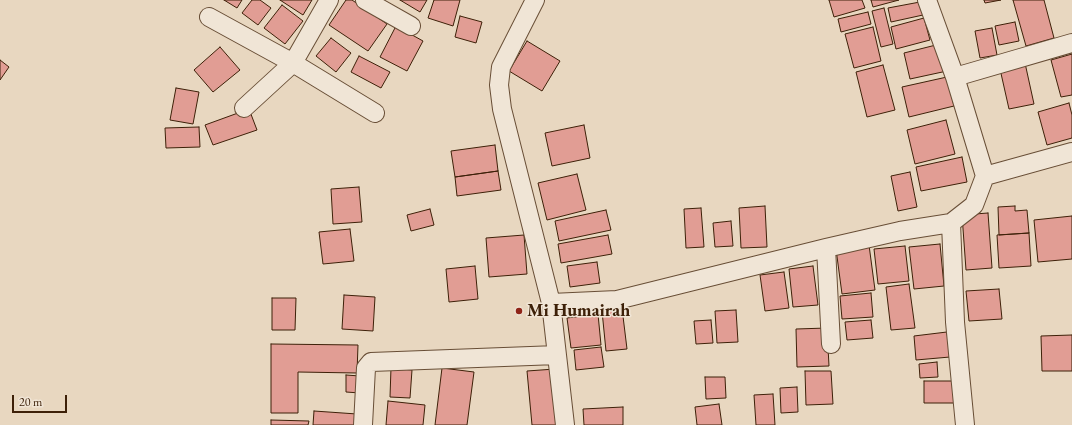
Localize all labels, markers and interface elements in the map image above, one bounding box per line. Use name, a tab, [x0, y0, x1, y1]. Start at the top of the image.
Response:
place label: Mi Humairah	[527, 300, 630, 322]
marker: Mi Humairah	[514, 306, 524, 316]
scale bar	[14, 387, 69, 413]
text: 20 m	[19, 394, 42, 410]

